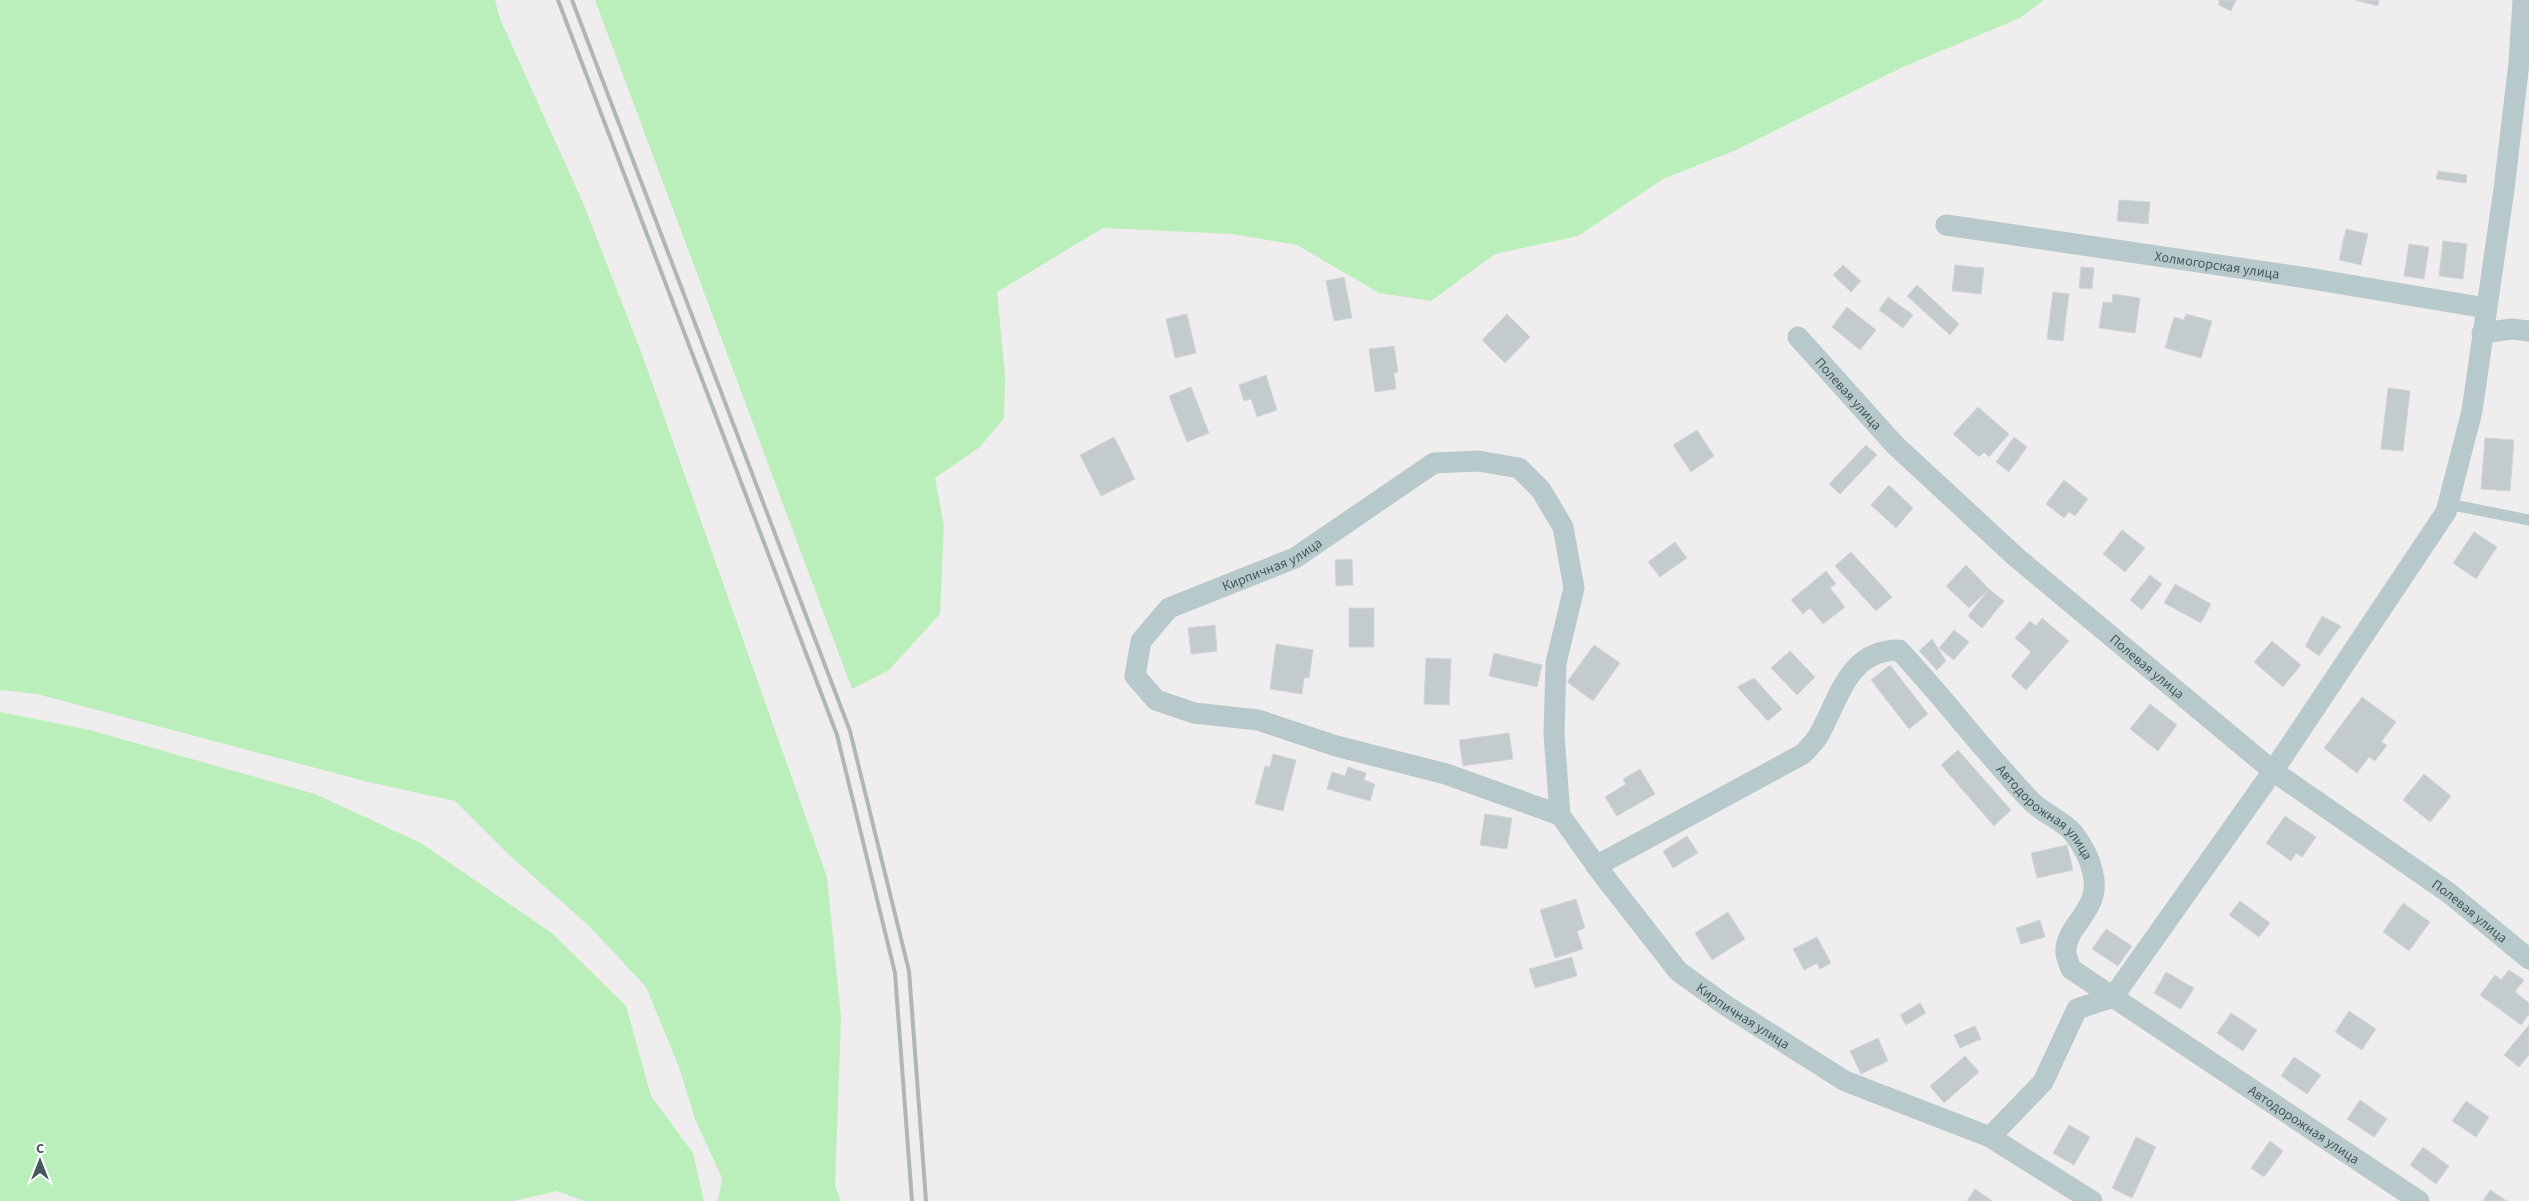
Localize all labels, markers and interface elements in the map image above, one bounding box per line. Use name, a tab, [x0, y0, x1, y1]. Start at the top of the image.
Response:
street label: Холмогорская улица	[2153, 247, 2281, 285]
street label: Полевая улица	[1810, 353, 1886, 435]
street label: Кирпичная улица	[1219, 533, 1326, 597]
street label: Полевая улица	[2105, 630, 2188, 704]
street label: Автодорожная улица	[1991, 761, 2097, 863]
street label: Полевая улица	[2427, 875, 2511, 948]
street label: Кирпичная улица	[1692, 978, 1793, 1055]
street label: Автодорожная улица	[2244, 1081, 2363, 1170]
north arrow	[15, 1136, 65, 1186]
text: С	[36, 1139, 44, 1159]

